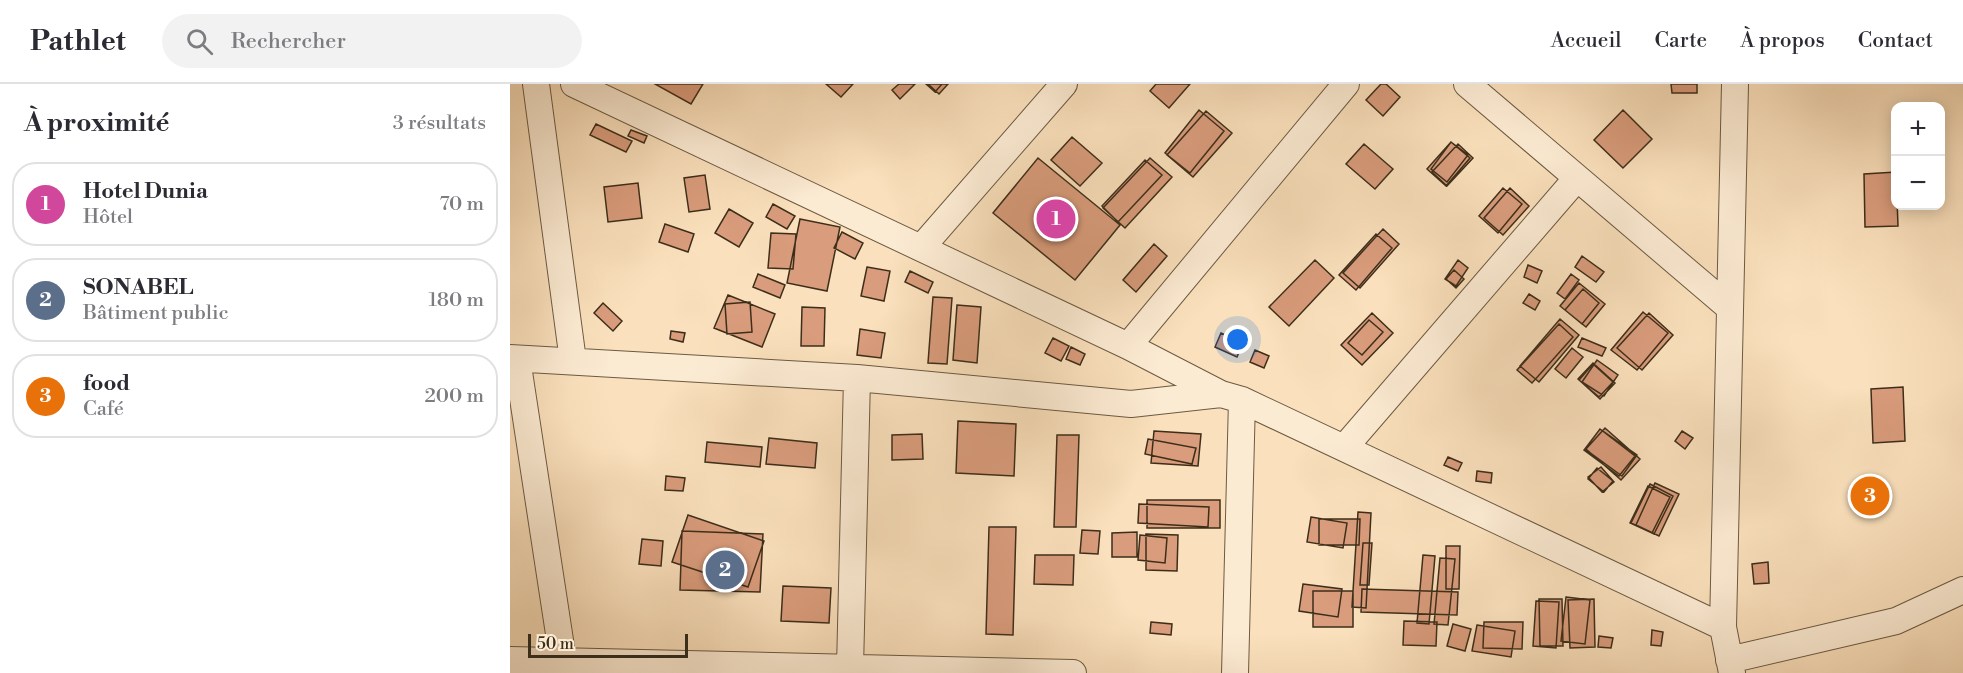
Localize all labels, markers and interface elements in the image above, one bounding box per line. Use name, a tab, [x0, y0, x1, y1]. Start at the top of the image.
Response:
search box	[162, 14, 582, 68]
text: Pathlet	[30, 24, 126, 59]
icon: search	[183, 25, 216, 58]
text: Rechercher	[231, 28, 346, 55]
text: Accueil	[1551, 28, 1622, 54]
text: Carte	[1655, 28, 1707, 54]
text: À propos	[1740, 28, 1825, 54]
text: Contact	[1858, 28, 1933, 54]
map controls	[1891, 102, 1945, 210]
button: +	[1891, 102, 1945, 156]
text: À proximité	[24, 107, 169, 139]
text: 3 résultats	[393, 111, 486, 136]
button: −	[1891, 156, 1945, 210]
text: Hotel Dunia	[83, 178, 208, 205]
text: 1	[41, 192, 50, 217]
text: 70 m	[440, 192, 484, 217]
pin: 1	[1036, 196, 1076, 242]
text: Hôtel	[83, 205, 133, 230]
text: SONABEL	[83, 274, 193, 301]
text: 2	[39, 288, 52, 313]
text: 180 m	[429, 288, 484, 313]
text: Bâtiment public	[83, 301, 229, 326]
your location	[1223, 325, 1252, 354]
text: food	[83, 370, 130, 397]
text: 3	[39, 384, 52, 409]
text: 200 m	[424, 384, 484, 409]
text: Café	[83, 397, 124, 422]
pin: 3	[1850, 474, 1890, 518]
pin: 2	[706, 548, 744, 592]
scale bar	[528, 631, 688, 658]
text: 50 m	[537, 634, 574, 654]

